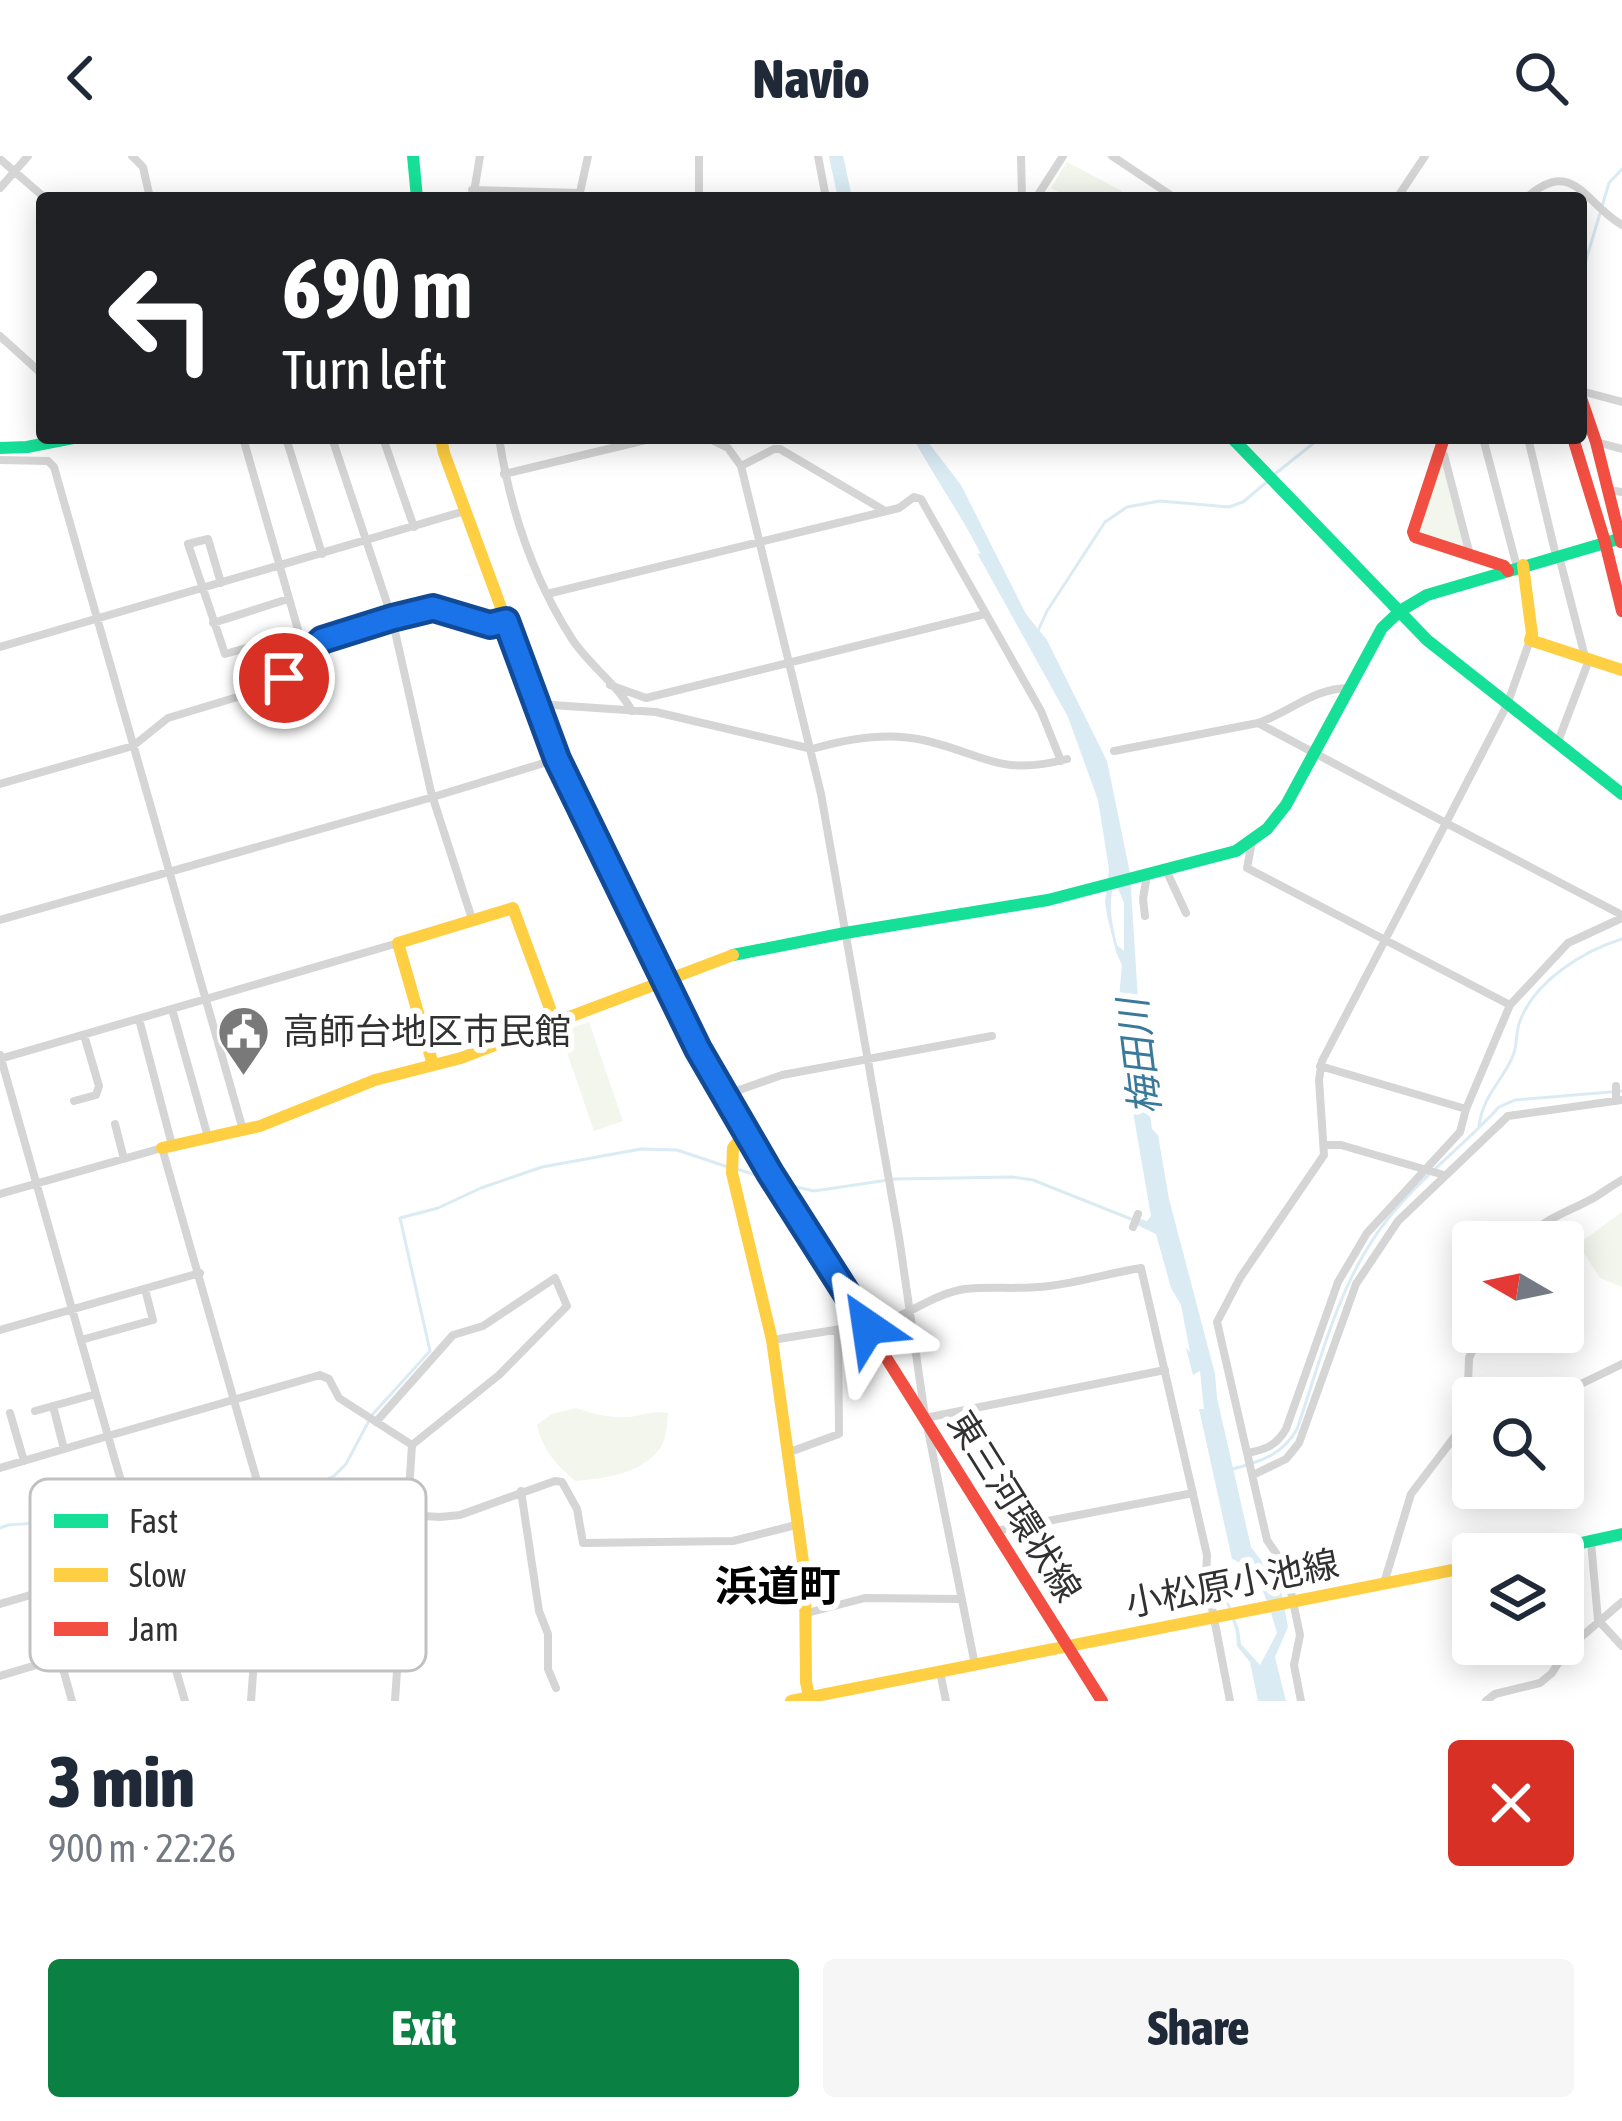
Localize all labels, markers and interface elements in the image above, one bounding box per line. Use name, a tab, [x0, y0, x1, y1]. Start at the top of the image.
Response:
icon: back	[48, 45, 114, 111]
icon: search	[1508, 45, 1574, 111]
text: Navio	[752, 48, 870, 109]
icon: left	[84, 240, 240, 396]
text: 690 m	[282, 240, 472, 336]
text: Turn left	[282, 339, 447, 400]
pin	[233, 627, 335, 729]
icon: arrive	[251, 645, 317, 711]
water label: 梅田川	[1110, 992, 1168, 1118]
public building icon: 高師台地区市民館	[216, 1003, 272, 1077]
place label: 高師台地区市民館	[283, 1010, 571, 1052]
north arrow	[1452, 1221, 1584, 1353]
map controls	[1452, 1221, 1584, 1665]
position arrow	[805, 1264, 931, 1390]
button: search	[1452, 1377, 1584, 1509]
street label: 東三河環状線	[940, 1403, 1090, 1609]
legend	[30, 1479, 426, 1671]
text: Fast	[129, 1502, 178, 1540]
button: layers	[1452, 1533, 1584, 1665]
street label: 小松原小池線	[1122, 1542, 1342, 1624]
text: Slow	[129, 1556, 186, 1594]
district label: 浜道町	[715, 1562, 841, 1610]
text: Jam	[129, 1610, 179, 1648]
text: 3 min	[48, 1740, 195, 1822]
button: close	[1448, 1740, 1574, 1866]
text: 900 m · 22:26	[48, 1826, 236, 1870]
button: Exit	[48, 1959, 799, 2097]
button: Share	[823, 1959, 1574, 2097]

